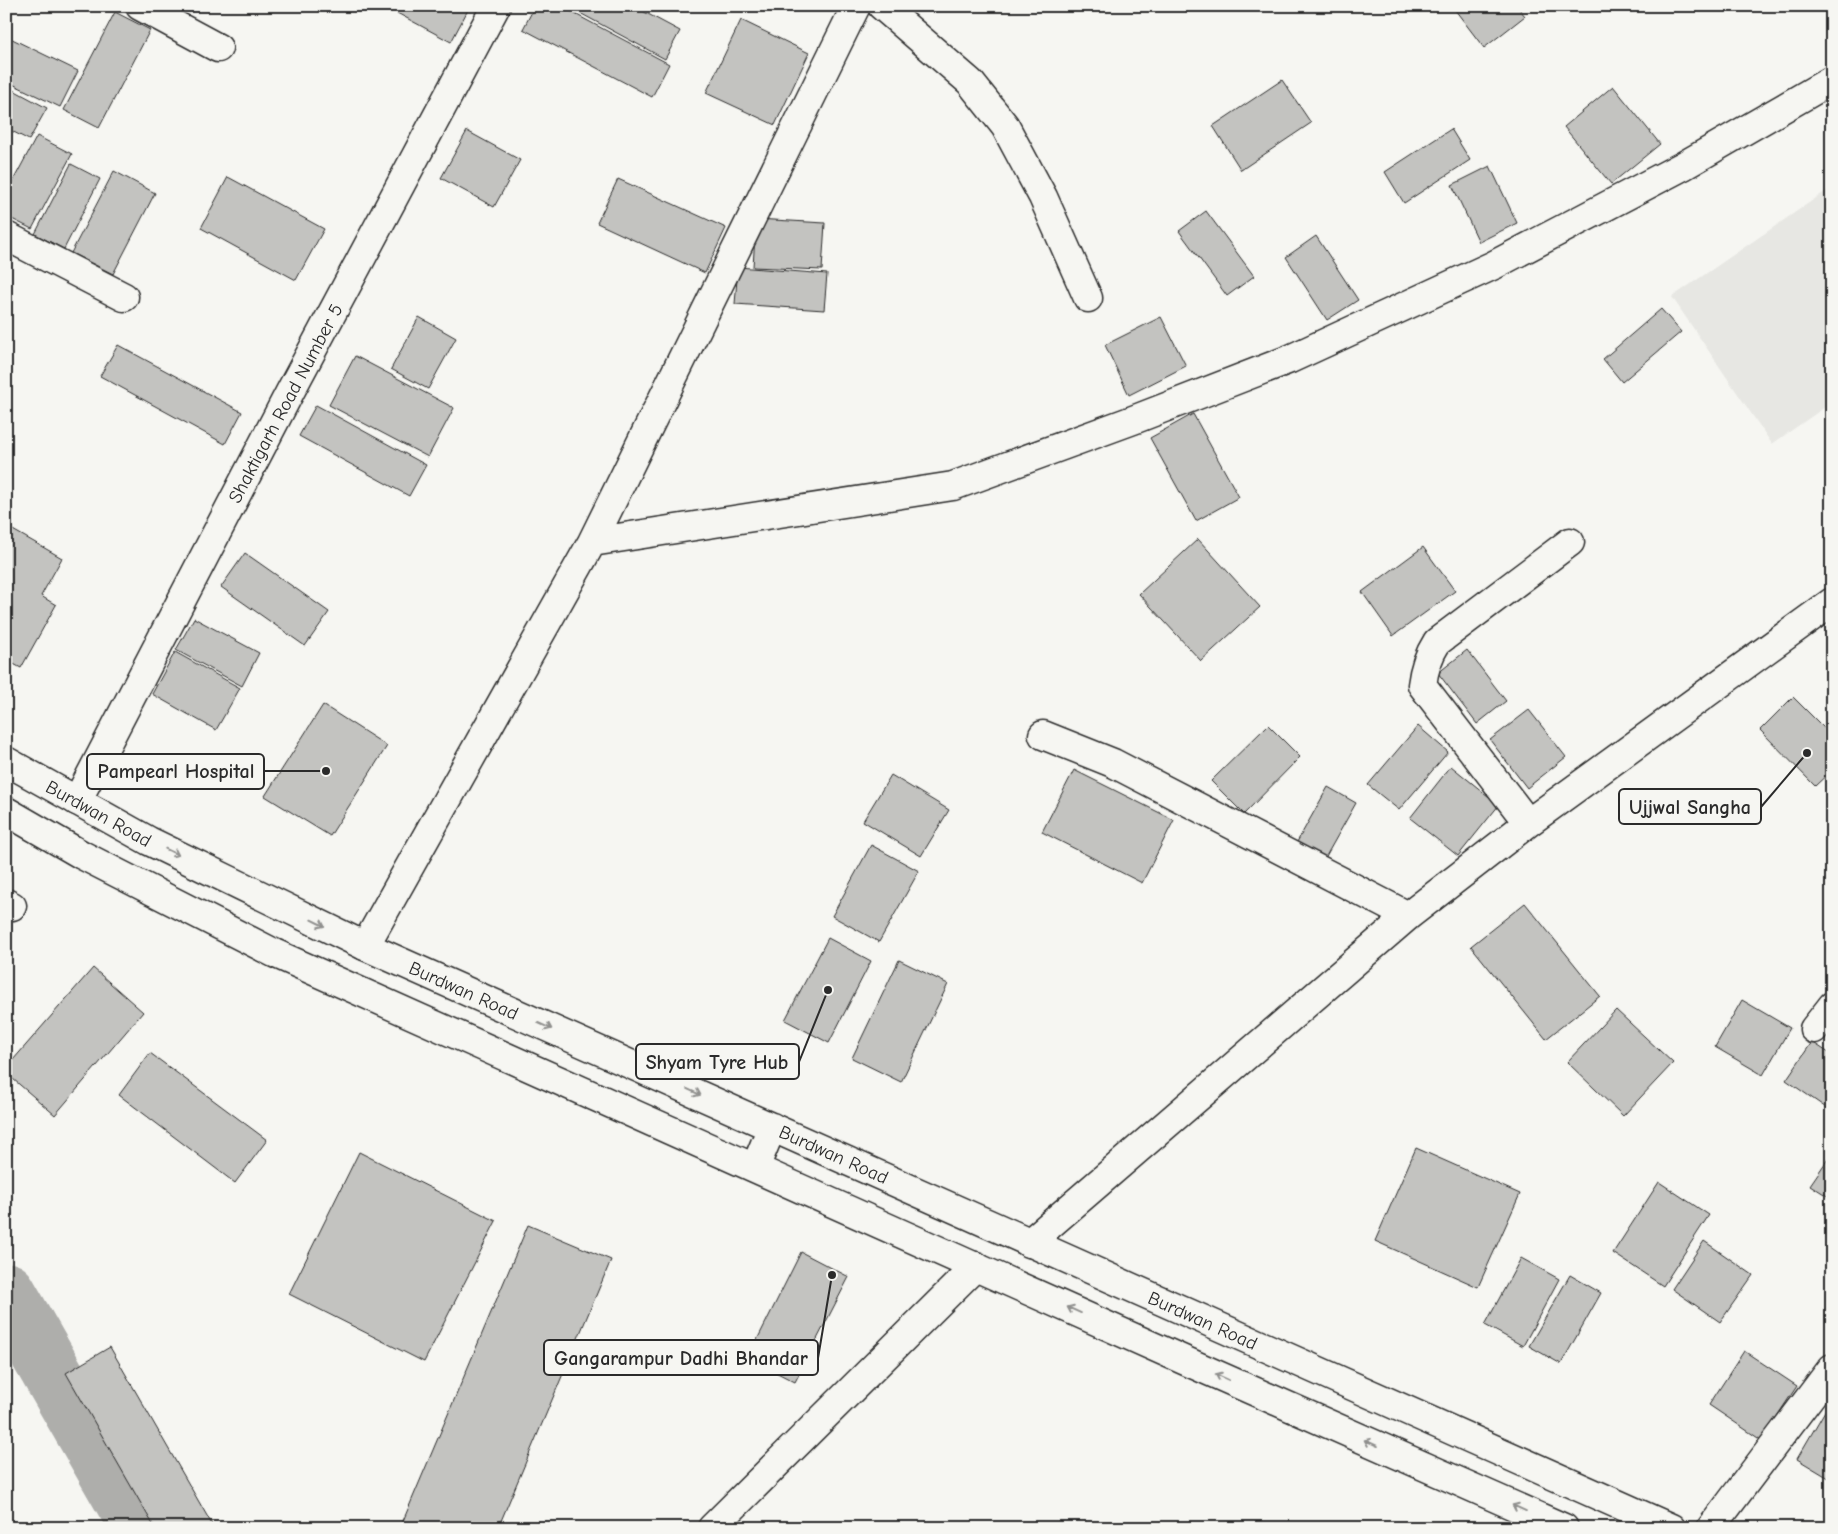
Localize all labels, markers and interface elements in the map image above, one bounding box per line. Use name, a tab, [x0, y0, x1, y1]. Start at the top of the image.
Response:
street label: Shaktigarh Road Number 5	[224, 300, 348, 507]
callout: Pampearl Hospital	[87, 754, 264, 789]
text: Pampearl Hospital	[98, 760, 254, 783]
street label: Burdwan Road	[42, 776, 155, 852]
callout: Ujjwal Sangha	[1619, 789, 1761, 824]
text: Ujjwal Sangha	[1629, 796, 1751, 819]
one-way arrow	[164, 847, 179, 857]
one-way arrow	[310, 919, 325, 928]
street label: Burdwan Road	[406, 957, 522, 1025]
one-way arrow	[537, 1022, 552, 1031]
callout: Shyam Tyre Hub	[636, 1044, 799, 1079]
text: Shyam Tyre Hub	[646, 1051, 788, 1074]
one-way arrow	[686, 1087, 701, 1097]
street label: Burdwan Road	[776, 1121, 892, 1189]
street label: Burdwan Road	[1145, 1287, 1261, 1355]
one-way arrow	[1067, 1305, 1082, 1315]
callout: Gangarampur Dadhi Bhandar	[544, 1340, 818, 1375]
text: Gangarampur Dadhi Bhandar	[554, 1347, 808, 1370]
one-way arrow	[1215, 1372, 1230, 1381]
one-way arrow	[1364, 1437, 1379, 1447]
one-way arrow	[1512, 1503, 1527, 1513]

